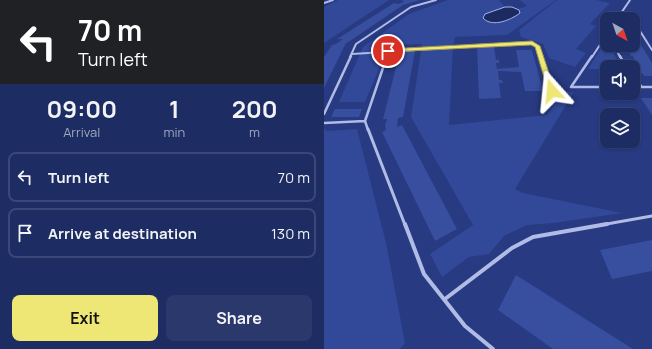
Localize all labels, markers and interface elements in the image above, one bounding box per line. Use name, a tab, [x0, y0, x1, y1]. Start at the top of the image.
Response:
text: 70 m	[78, 11, 142, 49]
north arrow	[600, 12, 640, 52]
map controls	[600, 12, 640, 148]
icon: left	[12, 16, 64, 68]
pin	[371, 34, 405, 68]
icon: arrive	[377, 40, 399, 62]
text: Turn left	[78, 47, 148, 71]
button: sound	[600, 60, 640, 100]
position arrow	[531, 70, 573, 112]
text: 09:00	[46, 92, 117, 125]
text: 1	[169, 92, 180, 125]
text: 200	[232, 92, 278, 125]
button: layers	[600, 108, 640, 148]
text: Arrival	[63, 123, 100, 141]
text: min	[163, 123, 185, 141]
text: m	[249, 123, 260, 141]
icon: left	[14, 166, 36, 188]
text: Turn left	[48, 167, 110, 188]
text: 70 m	[278, 167, 310, 188]
icon: arrive	[14, 222, 36, 244]
text: Arrive at destination	[48, 223, 197, 244]
text: 130 m	[271, 223, 310, 244]
button: Exit	[12, 295, 158, 341]
button: Share	[166, 295, 312, 341]

